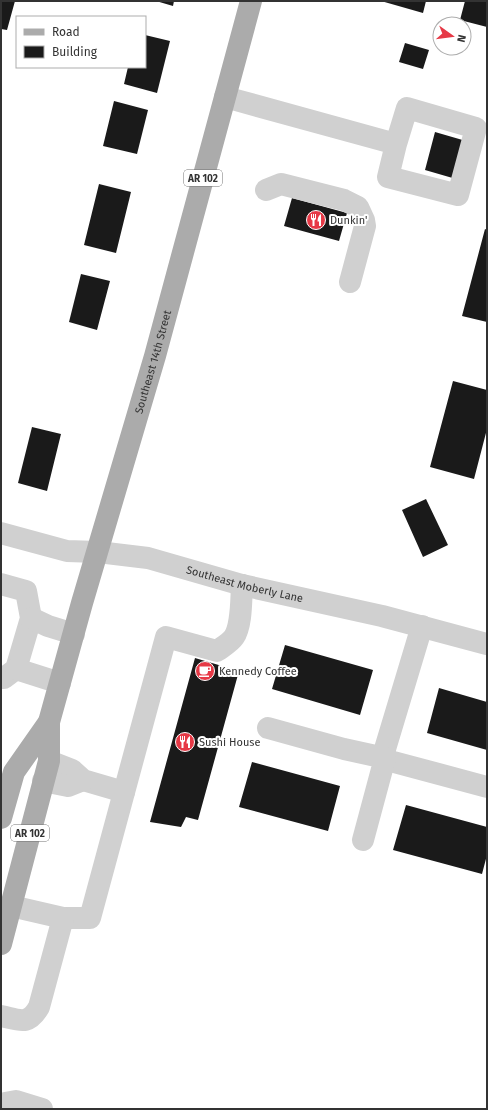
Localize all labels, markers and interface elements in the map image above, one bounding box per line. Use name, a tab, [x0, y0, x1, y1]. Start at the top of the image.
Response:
legend	[16, 16, 146, 68]
north arrow	[432, 16, 472, 56]
text: Road	[52, 25, 80, 39]
text: N	[454, 33, 468, 43]
text: Building	[52, 45, 98, 59]
road number: AR 102	[184, 170, 222, 186]
restaurant icon: Dunkin'	[305, 209, 327, 231]
place label: Dunkin'	[330, 214, 367, 227]
street label: Southeast 14th Street	[132, 309, 174, 415]
street label: Southeast Moberly Lane	[185, 563, 304, 605]
cafe icon: Kennedy Coffee	[194, 660, 216, 682]
place label: Kennedy Coffee	[219, 665, 297, 678]
restaurant icon: Sushi House	[174, 731, 196, 753]
place label: Sushi House	[199, 736, 260, 749]
road number: AR 102	[11, 825, 49, 841]

